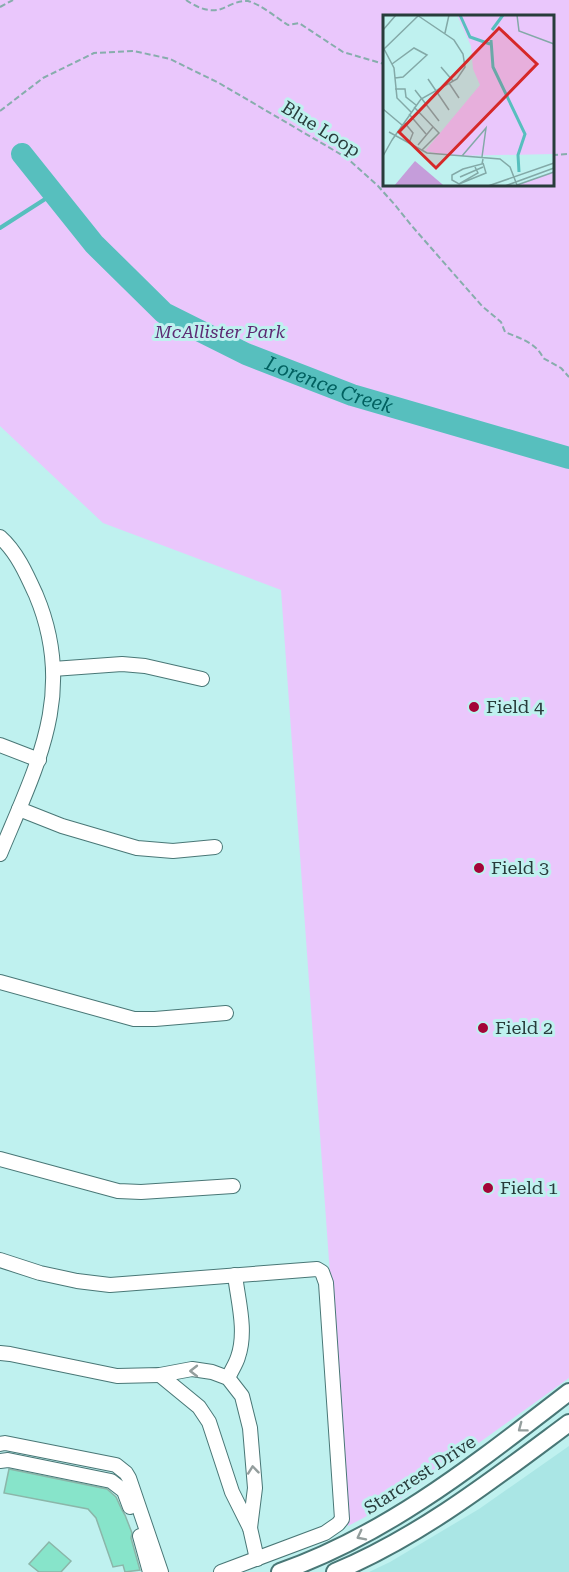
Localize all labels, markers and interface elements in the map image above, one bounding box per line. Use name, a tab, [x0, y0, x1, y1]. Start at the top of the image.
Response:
inset map	[383, 15, 554, 186]
street label: Blue Loop	[278, 96, 364, 161]
park label: McAllister Park	[154, 321, 285, 342]
water label: Lorence Creek	[261, 350, 396, 418]
place label: Field 4	[486, 696, 544, 717]
marker: Field 4	[467, 700, 481, 714]
place label: Field 3	[491, 857, 549, 878]
marker: Field 3	[472, 861, 486, 875]
place label: Field 2	[495, 1017, 553, 1038]
marker: Field 2	[476, 1021, 490, 1035]
place label: Field 1	[500, 1177, 558, 1198]
marker: Field 1	[481, 1181, 495, 1195]
one-way arrow	[190, 1365, 199, 1377]
one-way arrow	[518, 1420, 529, 1431]
street label: Starcrest Drive	[360, 1431, 480, 1518]
one-way arrow	[247, 1465, 260, 1474]
one-way arrow	[356, 1528, 367, 1540]

